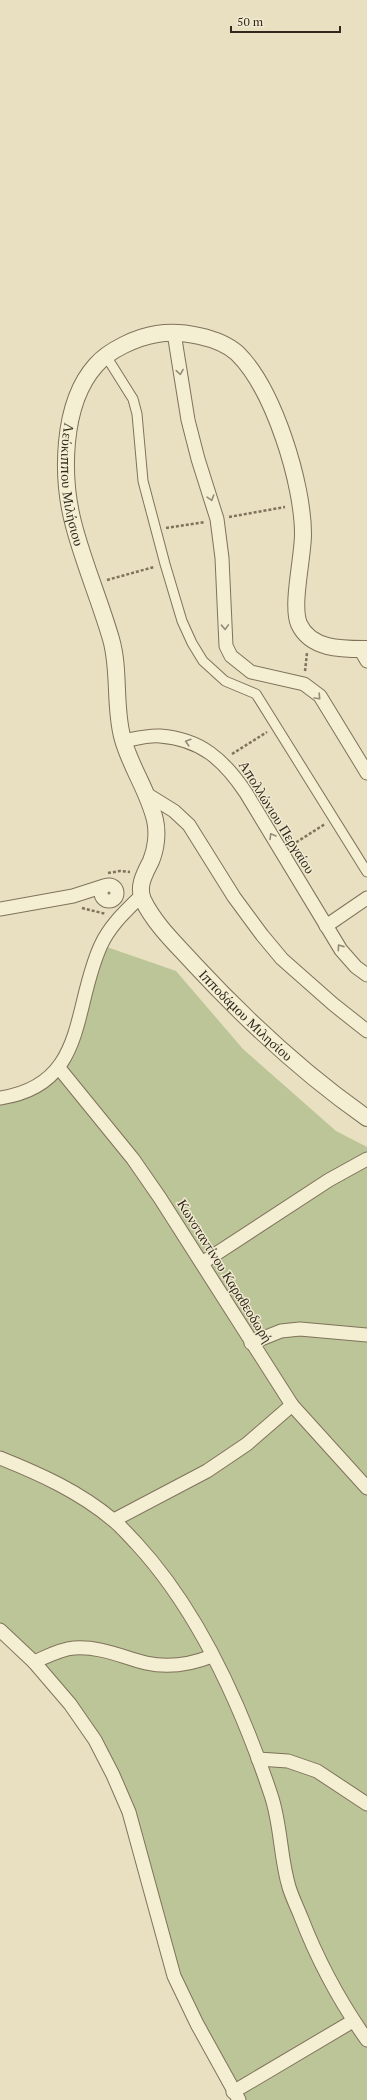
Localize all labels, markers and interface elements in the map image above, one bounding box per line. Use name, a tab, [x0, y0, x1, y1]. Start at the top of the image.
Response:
scale bar	[231, 8, 340, 34]
text: 50 m	[237, 14, 264, 29]
one-way arrow	[175, 369, 184, 375]
street label: Λεύκιππου Μιλήσιου	[57, 422, 89, 548]
one-way arrow	[206, 494, 215, 501]
one-way arrow	[221, 624, 229, 630]
one-way arrow	[313, 692, 320, 699]
one-way arrow	[184, 738, 191, 747]
street label: Απολλώνιου Περγαίου	[235, 757, 320, 877]
one-way arrow	[269, 833, 277, 840]
one-way arrow	[337, 944, 345, 951]
street label: Ιπποδάμου Μιλησίου	[195, 965, 297, 1065]
street label: Κωνσταντίνου Καραθεοδωρή	[173, 1195, 277, 1346]

